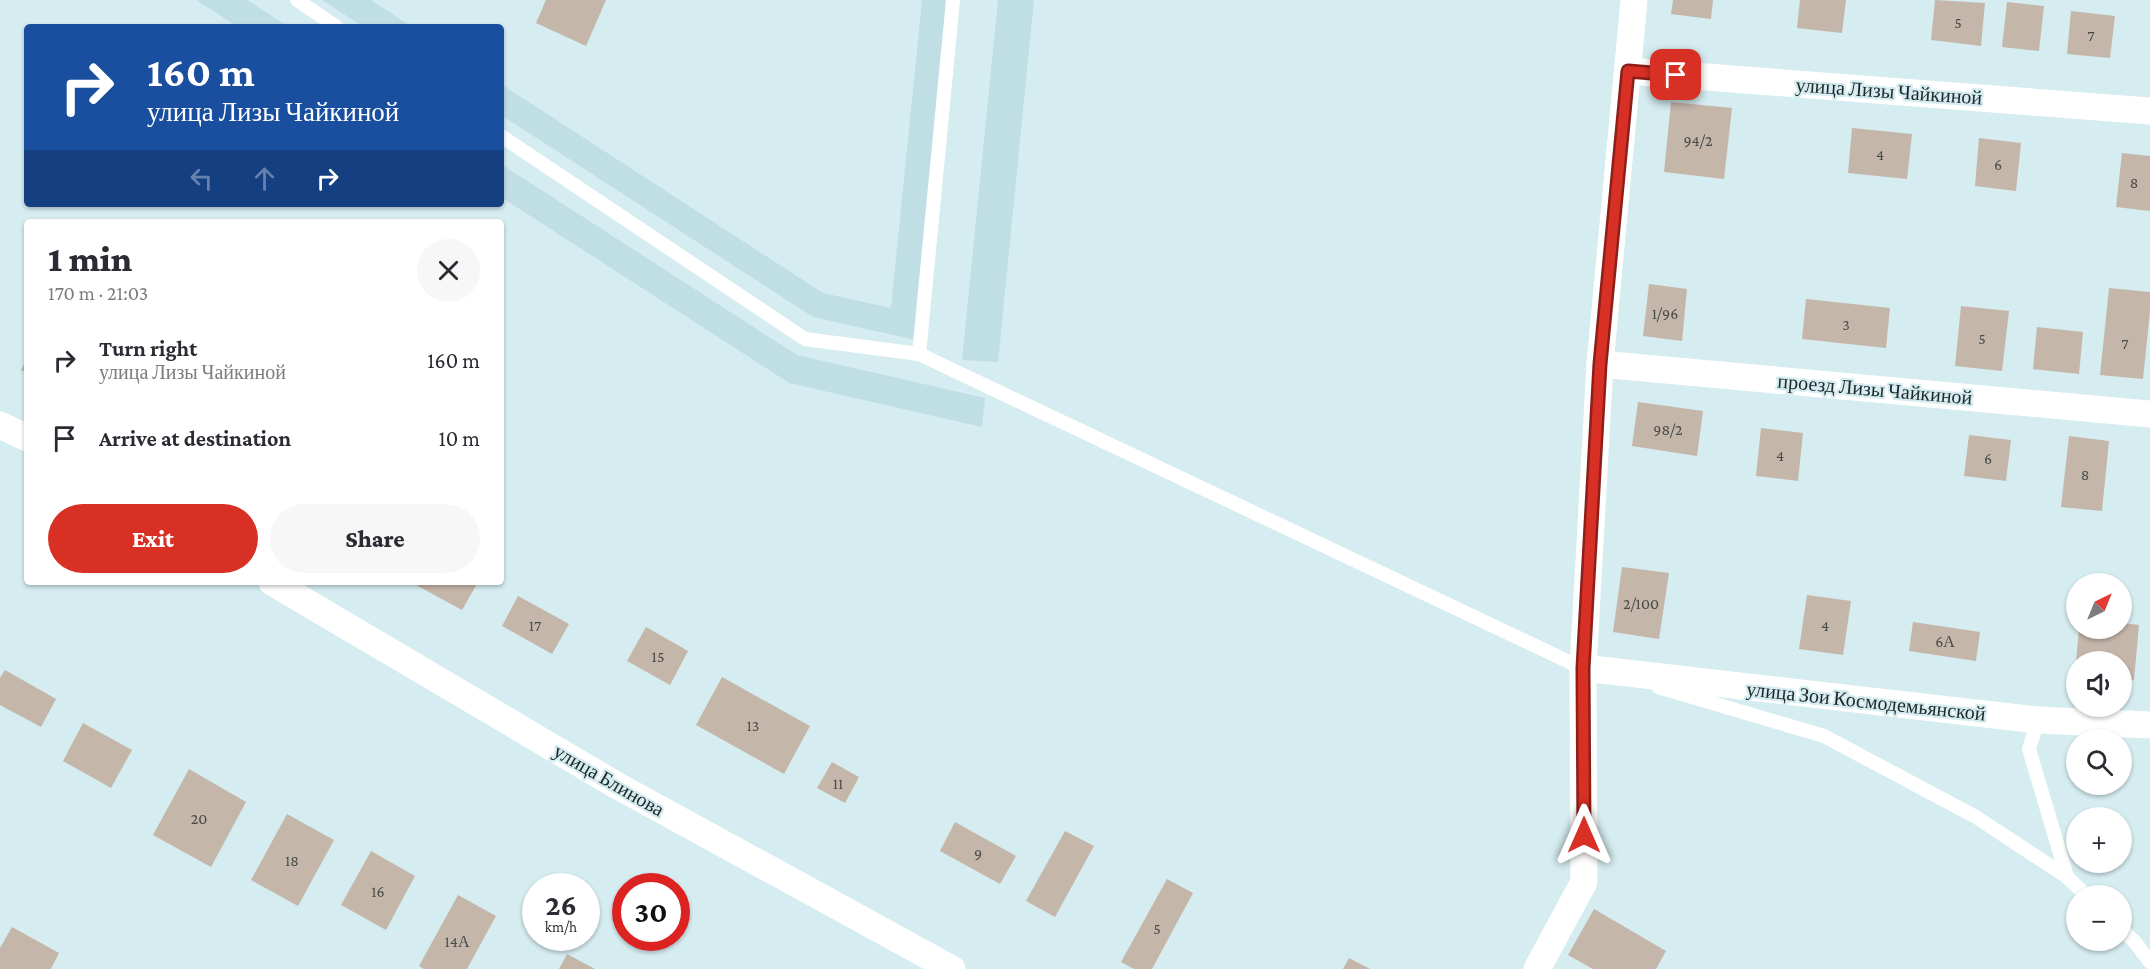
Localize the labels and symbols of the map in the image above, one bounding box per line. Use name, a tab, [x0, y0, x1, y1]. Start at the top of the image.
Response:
house number: 5	[1954, 14, 1962, 31]
house number: 7	[2087, 27, 2095, 44]
pin	[1650, 49, 1701, 100]
street label: улица Лизы Чайкиной	[1795, 74, 1983, 110]
house number: 94/2	[1683, 132, 1713, 149]
house number: 4	[1876, 146, 1884, 163]
house number: 6	[1994, 156, 2002, 173]
house number: 8	[2130, 174, 2138, 191]
house number: 1/96	[1652, 305, 1678, 322]
house number: 3	[1842, 316, 1850, 333]
house number: 5	[1978, 330, 1986, 347]
house number: 7	[2121, 335, 2129, 352]
street label: проезд Лизы Чайкиной	[1777, 370, 1974, 409]
house number: 98/2	[1653, 421, 1683, 438]
house number: 4	[1776, 447, 1784, 464]
house number: 6	[1984, 450, 1992, 467]
house number: 8	[2081, 466, 2089, 483]
north arrow	[2066, 573, 2132, 639]
house number: 2/100	[1623, 595, 1659, 612]
house number: 17	[529, 617, 542, 634]
house number: 4	[1821, 617, 1829, 634]
house number: 6А	[1935, 633, 1955, 650]
house number: 15	[652, 648, 664, 665]
street label: улица Зои Космодемьянской	[1745, 677, 1987, 726]
house number: 13	[747, 717, 759, 734]
street label: улица Блинова	[549, 740, 668, 821]
house number: 11	[833, 775, 843, 792]
position arrow	[1552, 803, 1616, 867]
house number: 20	[191, 810, 207, 827]
house number: 9	[974, 845, 982, 862]
house number: 18	[285, 852, 299, 869]
speed limit sign: 30	[612, 873, 690, 951]
house number: 16	[371, 883, 385, 900]
house number: 5	[1153, 920, 1161, 937]
house number: 14А	[444, 933, 470, 950]

